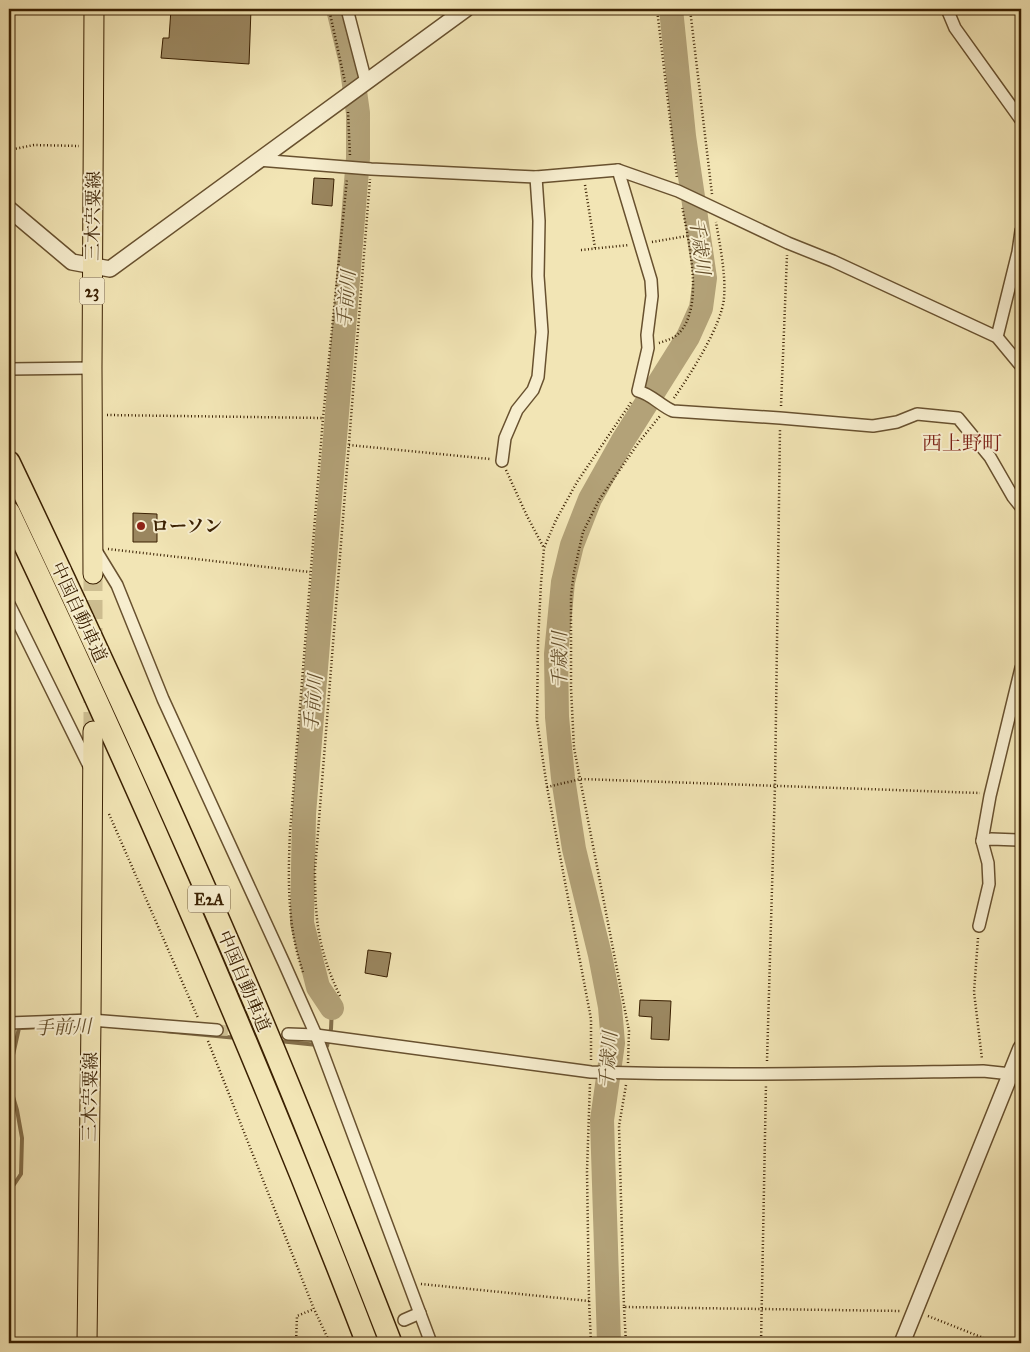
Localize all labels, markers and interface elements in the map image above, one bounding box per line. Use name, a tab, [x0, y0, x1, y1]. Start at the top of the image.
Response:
street label: 三木宍粟線	[81, 171, 105, 261]
water label: 千歳川	[685, 216, 715, 278]
water label: 手前川	[332, 268, 360, 328]
road number: 23	[80, 278, 104, 304]
district label: 西上野町	[922, 431, 1002, 455]
place label: ローソン	[151, 515, 222, 537]
marker: ローソン	[135, 520, 147, 532]
street label: 中国自動車道	[46, 558, 112, 666]
water label: 千歳川	[548, 630, 571, 689]
water label: 手前川	[299, 672, 327, 732]
road number: E2A	[188, 886, 230, 912]
street label: 中国自動車道	[213, 927, 275, 1035]
water label: 手前川	[34, 1014, 94, 1039]
water label: 千歳川	[595, 1029, 622, 1089]
street label: 三木宍粟線	[78, 1052, 102, 1142]

